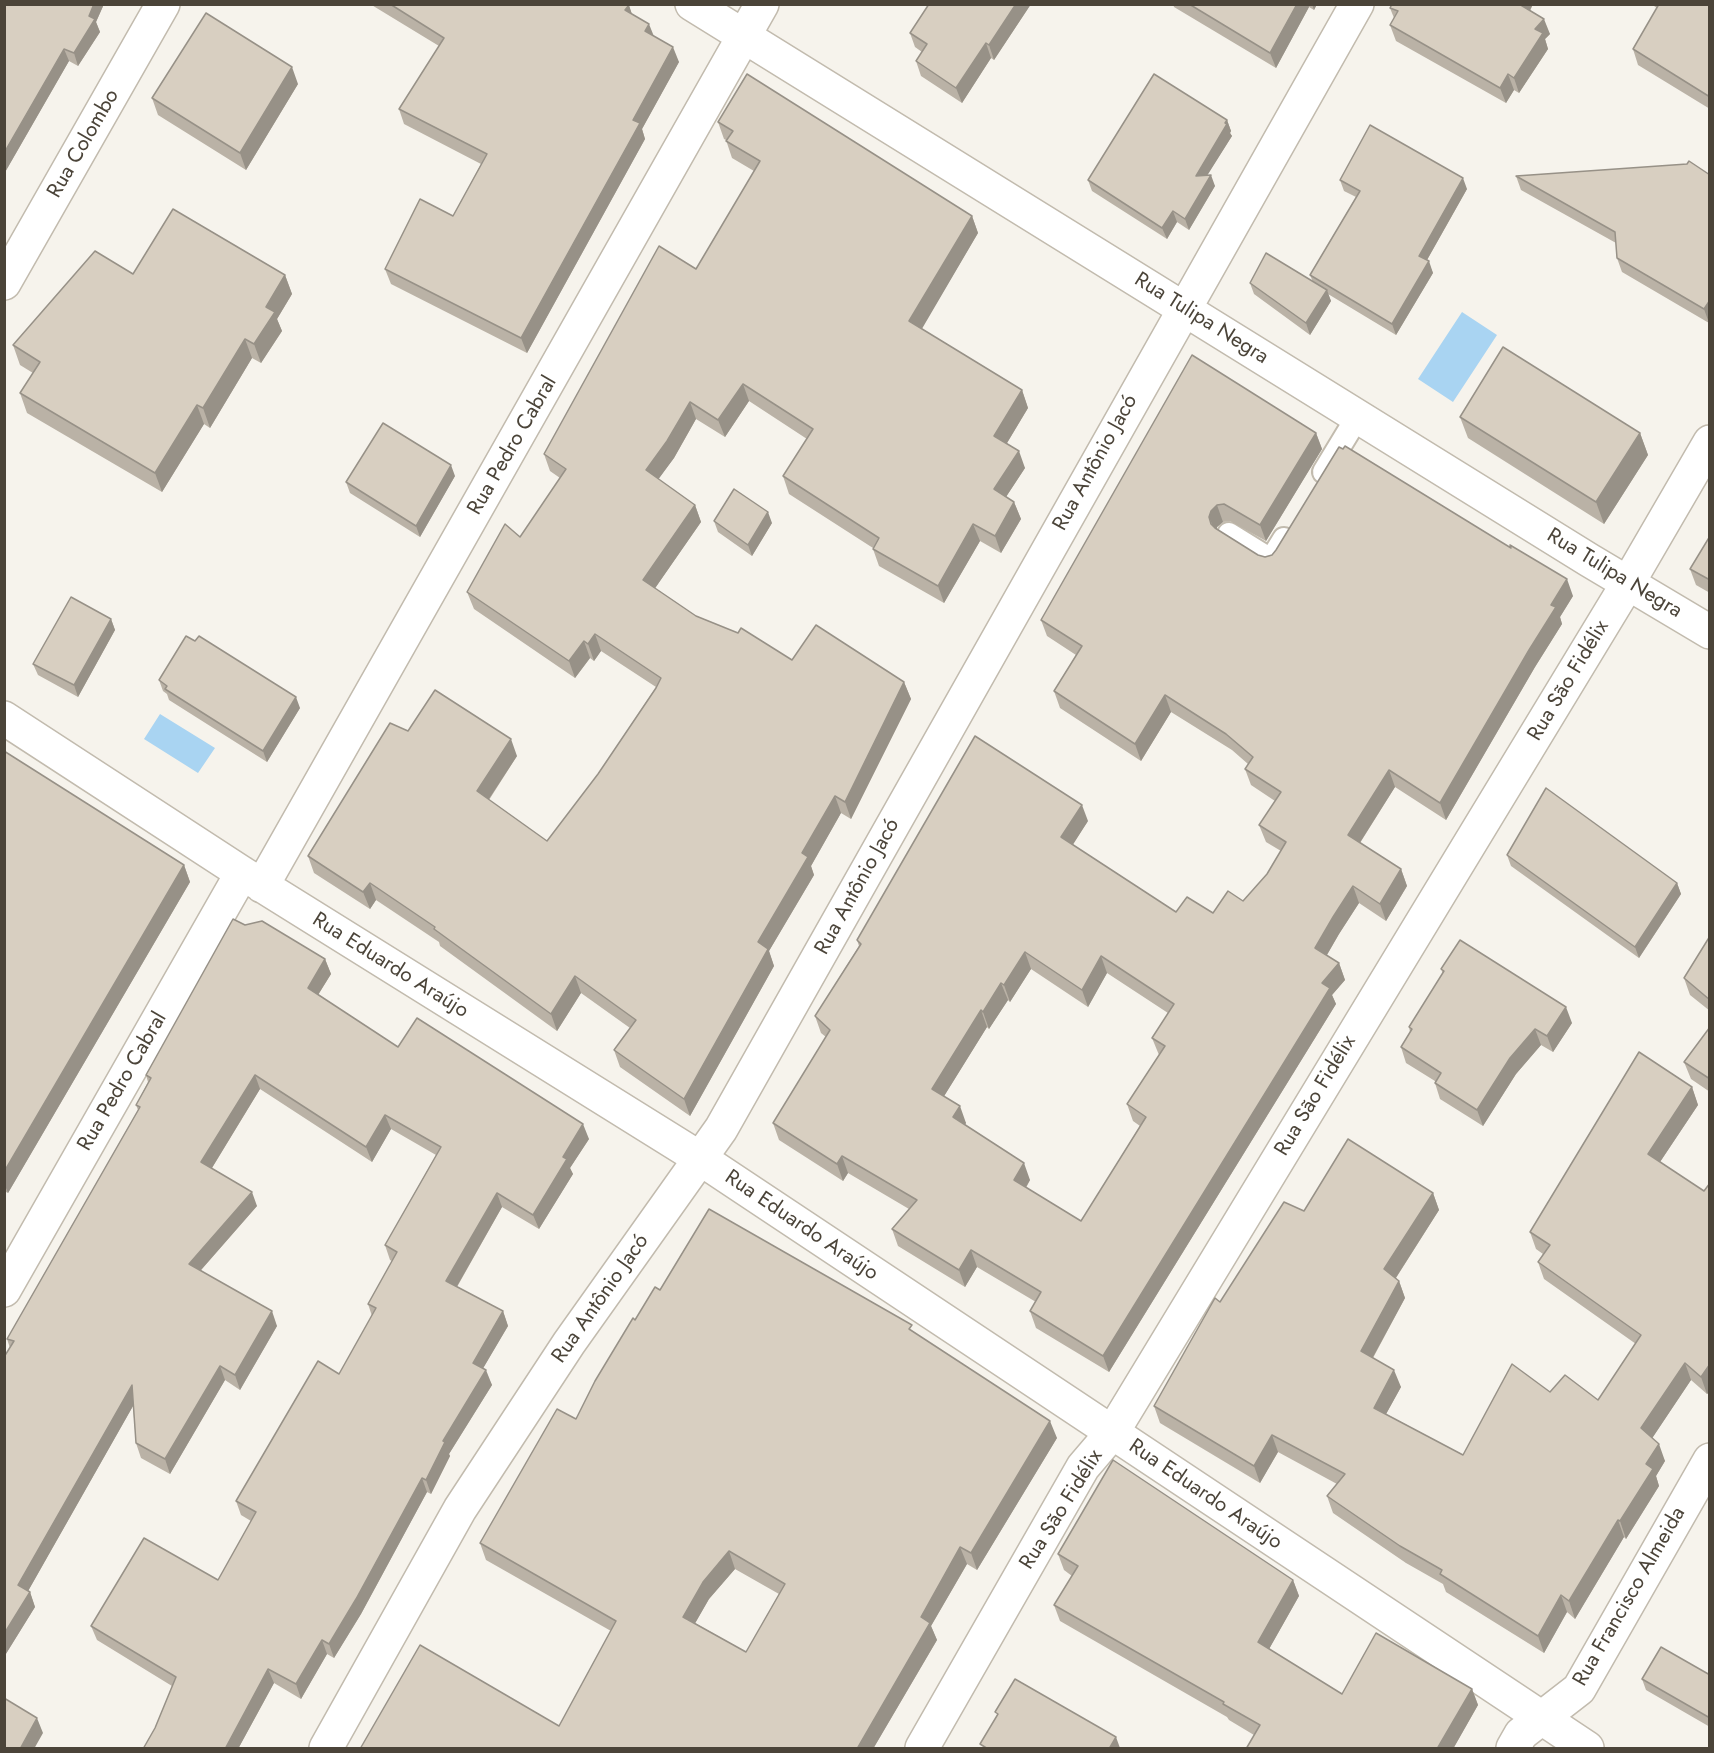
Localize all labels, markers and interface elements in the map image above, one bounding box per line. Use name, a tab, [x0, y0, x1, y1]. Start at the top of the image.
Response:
street label: Rua Colombo	[43, 85, 125, 203]
street label: Rua Tulipa Negra	[1129, 268, 1273, 370]
street label: Rua Pedro Cabral	[463, 372, 563, 520]
street label: Rua Antônio Jacó	[1048, 391, 1144, 535]
street label: Rua Tulipa Negra	[1542, 524, 1686, 624]
street label: Rua São Fidélix	[1523, 616, 1615, 746]
street label: Rua Antônio Jacó	[810, 815, 906, 959]
street label: Rua Eduardo Araújo	[307, 908, 473, 1024]
street label: Rua Pedro Cabral	[73, 1008, 173, 1156]
street label: Rua São Fidélix	[1270, 1031, 1362, 1161]
street label: Rua Eduardo Araújo	[719, 1165, 883, 1287]
street label: Rua Antônio Jacó	[547, 1230, 655, 1368]
street label: Rua Eduardo Araújo	[1123, 1434, 1287, 1556]
street label: Rua São Fidélix	[1015, 1445, 1109, 1575]
street label: Rua Francisco Almeida	[1568, 1503, 1692, 1691]

